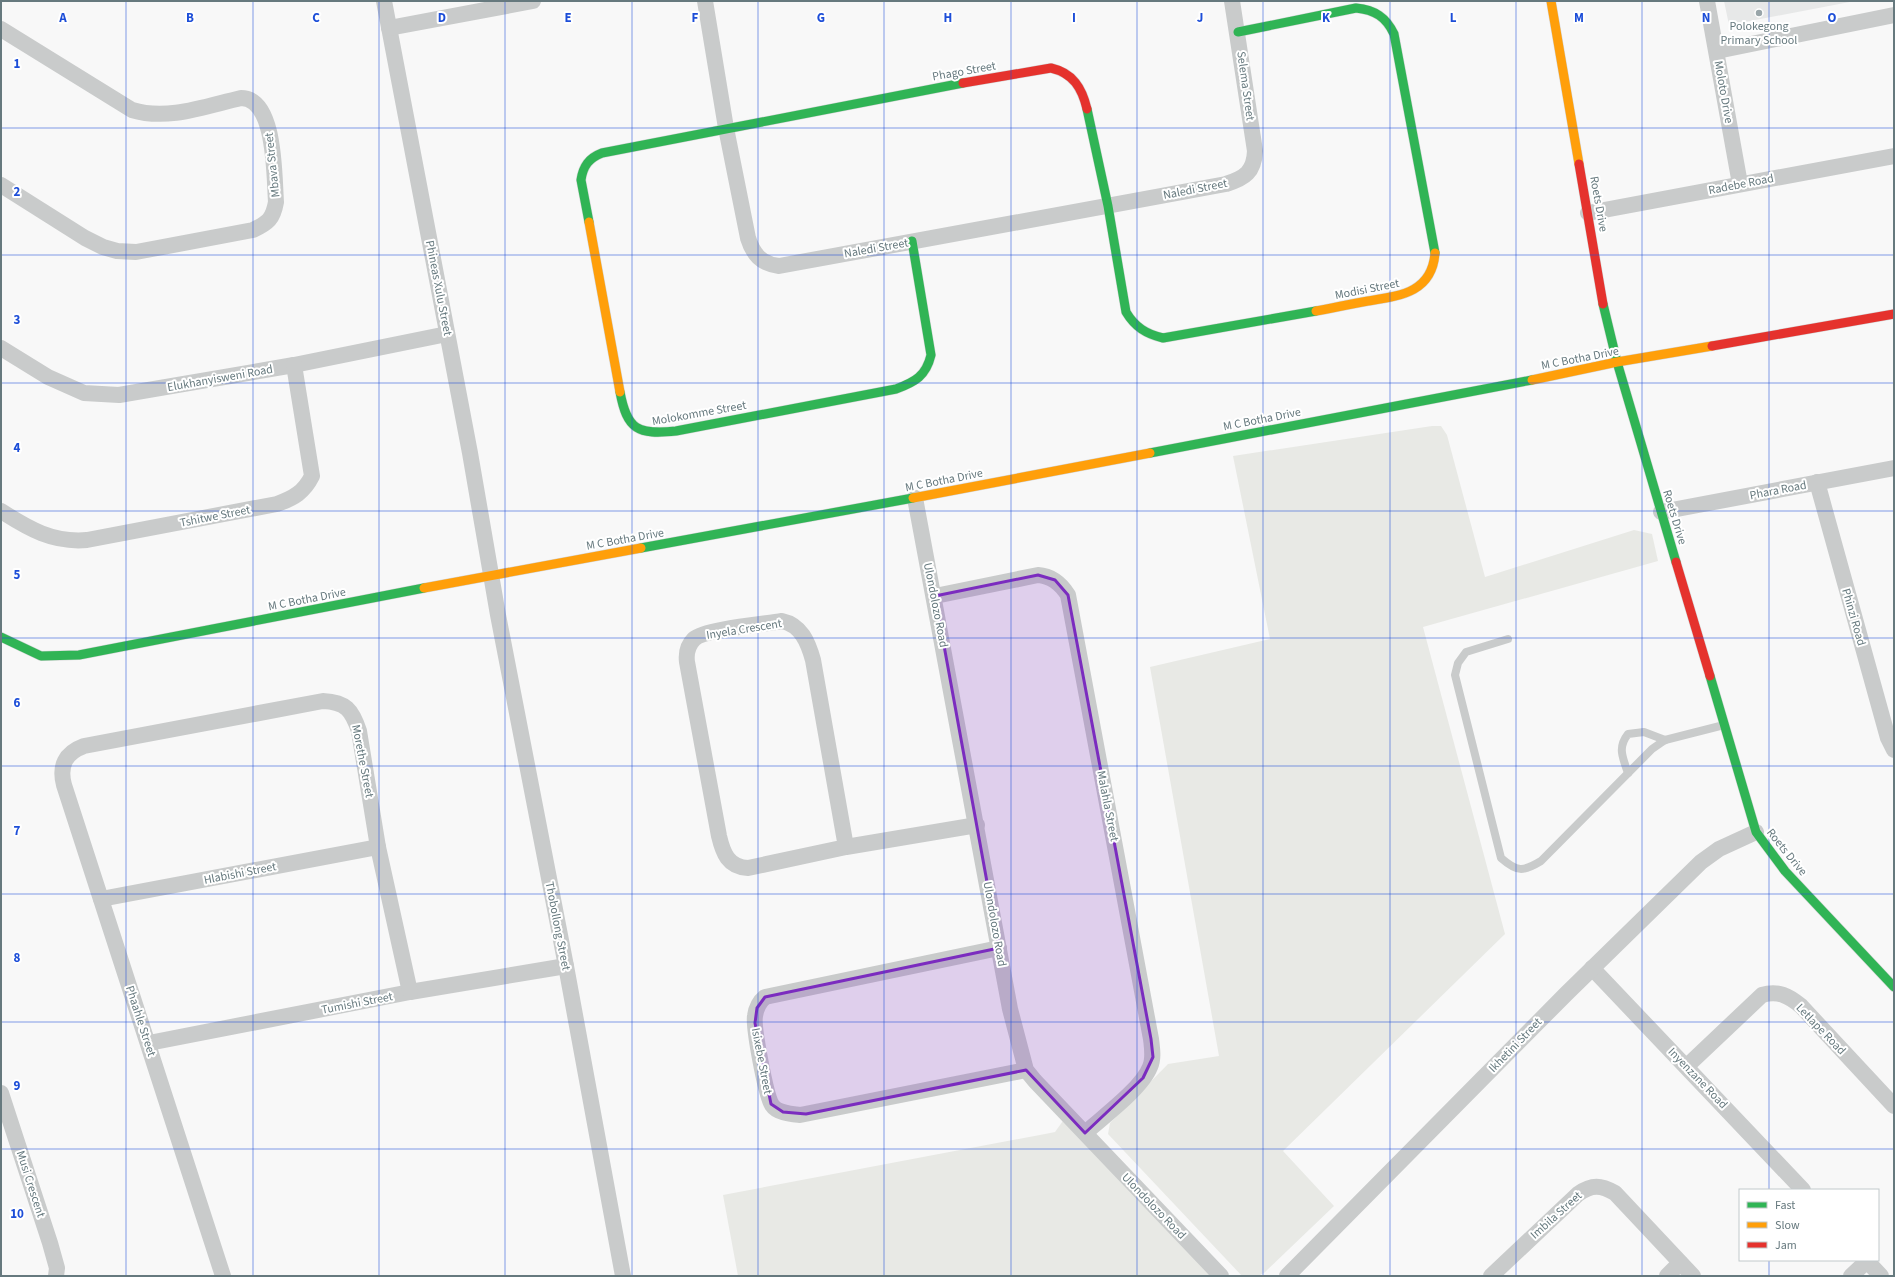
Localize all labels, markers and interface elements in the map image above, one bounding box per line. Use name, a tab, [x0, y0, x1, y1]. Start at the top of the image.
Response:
marker: Polokegong Primary School	[1754, 8, 1764, 18]
text: A	[58, 9, 67, 27]
text: B	[186, 9, 194, 27]
text: C	[312, 9, 320, 27]
text: D	[438, 9, 446, 27]
text: E	[564, 9, 572, 27]
text: F	[692, 9, 699, 27]
text: G	[817, 9, 825, 27]
text: H	[944, 9, 952, 27]
text: I	[1072, 9, 1076, 27]
text: J	[1197, 9, 1203, 27]
text: K	[1322, 9, 1331, 27]
text: L	[1450, 9, 1457, 27]
text: M	[1574, 9, 1584, 27]
text: N	[1702, 9, 1710, 27]
text: O	[1828, 9, 1837, 27]
place label: Polokegong Primary School	[1721, 18, 1797, 49]
street label: Selema Street	[1232, 50, 1259, 122]
text: 1	[14, 55, 21, 73]
street label: Phago Street	[931, 58, 997, 85]
street label: Moloto Drive	[1710, 59, 1737, 125]
street label: Mbava Street	[261, 132, 284, 198]
street label: Radebe Road	[1707, 170, 1775, 199]
street label: Naledi Street	[1162, 175, 1229, 204]
street label: Roets Drive	[1585, 175, 1612, 233]
text: 2	[14, 183, 21, 201]
street label: Naledi Street	[843, 234, 910, 262]
street label: Phineas Xulu Street	[421, 239, 456, 337]
street label: Modisi Street	[1333, 275, 1401, 304]
text: 3	[14, 311, 21, 329]
street label: M C Botha Drive	[1540, 343, 1620, 374]
street label: Elukhanyisweni Road	[166, 361, 274, 396]
street label: Molokomme Street	[651, 397, 748, 430]
street label: M C Botha Drive	[1222, 404, 1302, 435]
text: 4	[14, 439, 21, 457]
street label: M C Botha Drive	[904, 465, 984, 496]
street label: Phara Road	[1748, 477, 1808, 504]
street label: Roets Drive	[1658, 488, 1691, 547]
street label: Tshitwe Street	[178, 501, 252, 532]
street label: M C Botha Drive	[585, 524, 665, 555]
street label: Ulondolozo Road	[919, 561, 952, 649]
text: 5	[14, 566, 21, 584]
street label: M C Botha Drive	[267, 584, 347, 615]
street label: Phinzi Road	[1837, 586, 1870, 648]
street label: Inyela Crescent	[705, 615, 783, 644]
text: 6	[14, 694, 21, 712]
street label: Morethe Street	[347, 723, 378, 799]
street label: Malahla Street	[1092, 769, 1123, 843]
text: 7	[14, 822, 21, 840]
street label: Roets Drive	[1762, 825, 1811, 880]
street label: Hlabishi Street	[202, 858, 278, 889]
street label: Thobollong Street	[541, 880, 574, 972]
street label: Ulondolozo Road	[979, 880, 1010, 968]
text: 8	[14, 949, 21, 967]
street label: Phaahle Street	[121, 984, 160, 1059]
street label: Tumishi Street	[320, 988, 394, 1019]
street label: Letlape Road	[1792, 1000, 1849, 1059]
street label: Ikhetini Street	[1485, 1014, 1546, 1077]
street label: Isixebe Street	[747, 1026, 776, 1096]
street label: Inyenzane Road	[1664, 1044, 1731, 1113]
text: 9	[14, 1077, 21, 1095]
street label: Musi Crescent	[12, 1149, 49, 1220]
street label: Ulondolozo Road	[1118, 1169, 1190, 1243]
street label: Imbila Street	[1527, 1188, 1586, 1243]
legend	[1739, 1189, 1879, 1261]
text: Fast	[1775, 1197, 1795, 1214]
text: 10	[10, 1205, 24, 1223]
text: Slow	[1775, 1217, 1800, 1234]
text: Jam	[1775, 1237, 1797, 1254]

